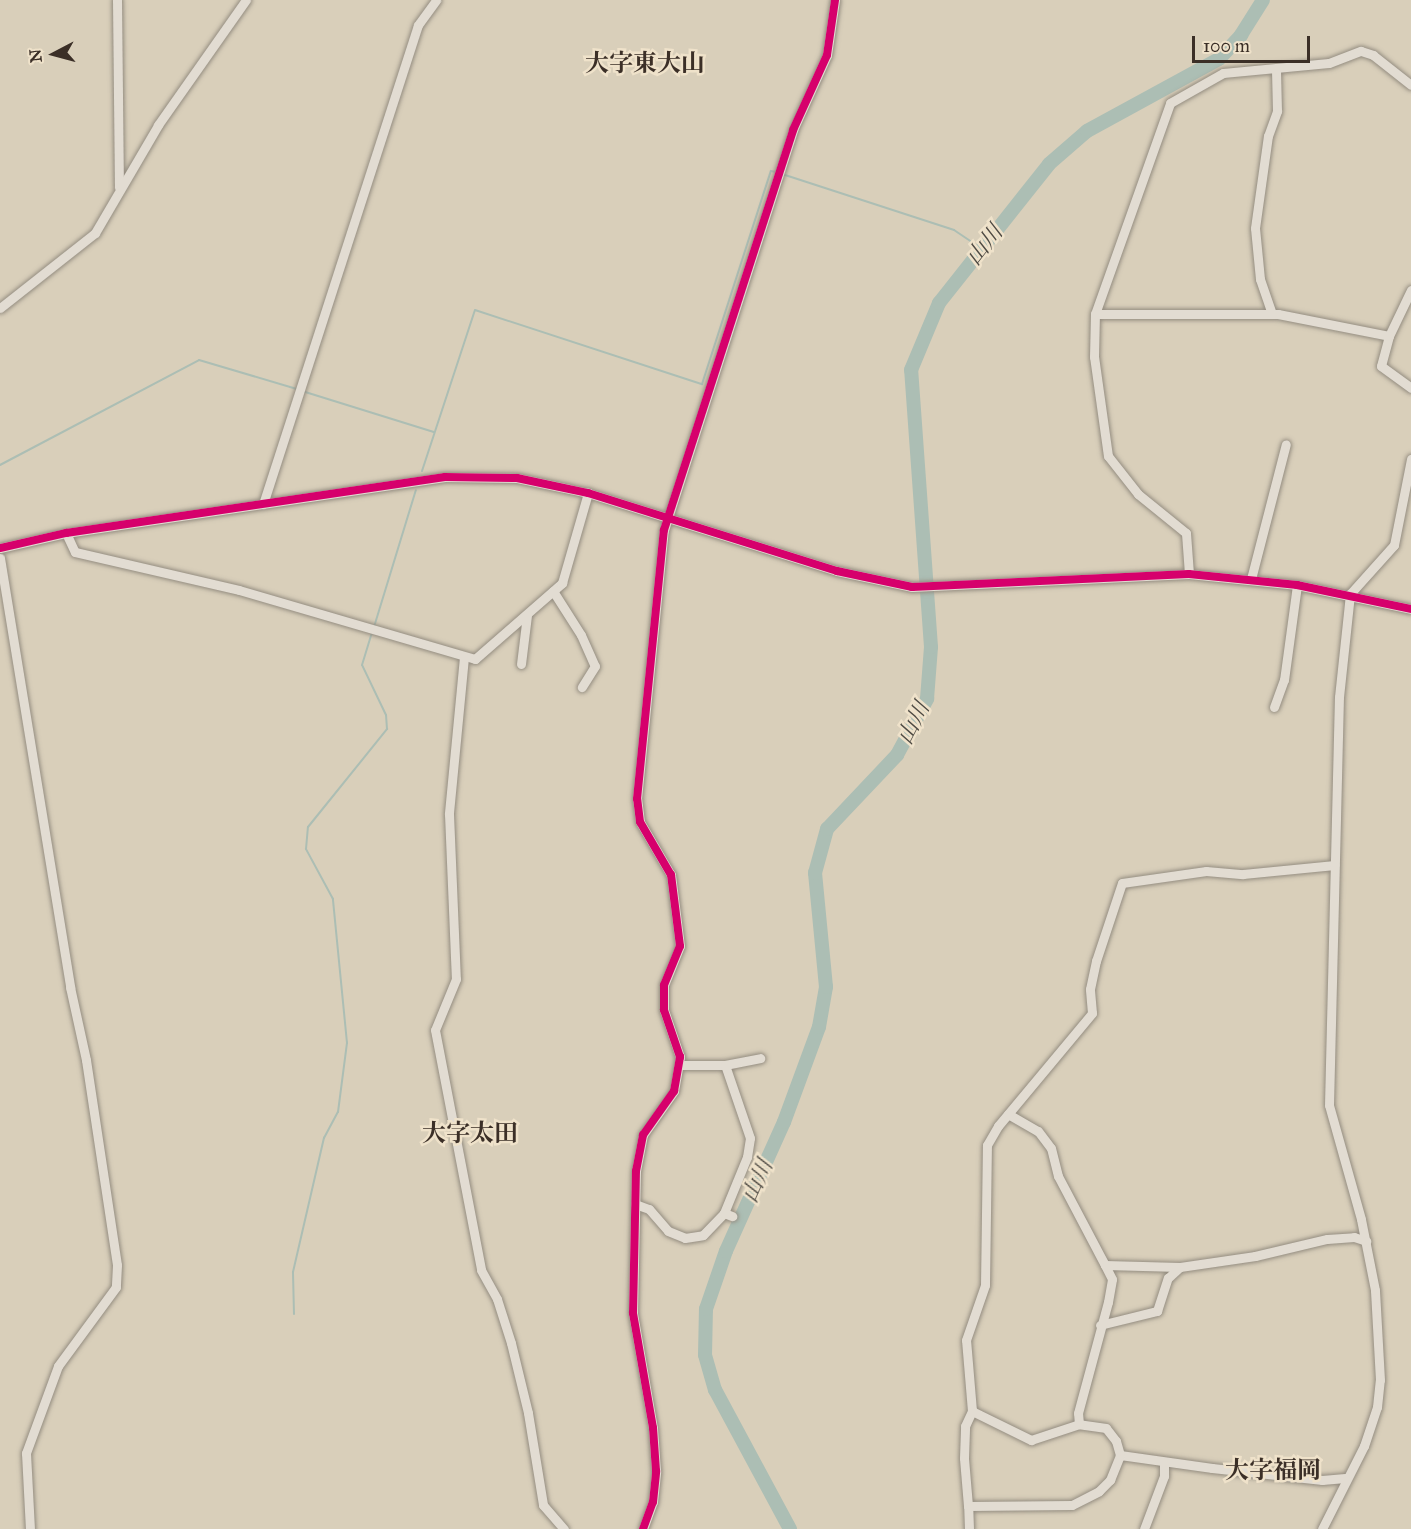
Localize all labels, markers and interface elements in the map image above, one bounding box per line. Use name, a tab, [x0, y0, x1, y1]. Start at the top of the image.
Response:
north arrow	[24, 24, 84, 84]
scale bar	[1195, 24, 1314, 62]
text: 100 m	[1203, 35, 1250, 57]
text: N	[25, 48, 46, 64]
district label: 大字東大山	[585, 50, 705, 78]
water label: 山川	[960, 220, 1008, 270]
water label: 山川	[891, 697, 935, 749]
district label: 大字太田	[422, 1120, 518, 1148]
water label: 山川	[736, 1156, 778, 1206]
district label: 大字福岡	[1225, 1457, 1321, 1485]

